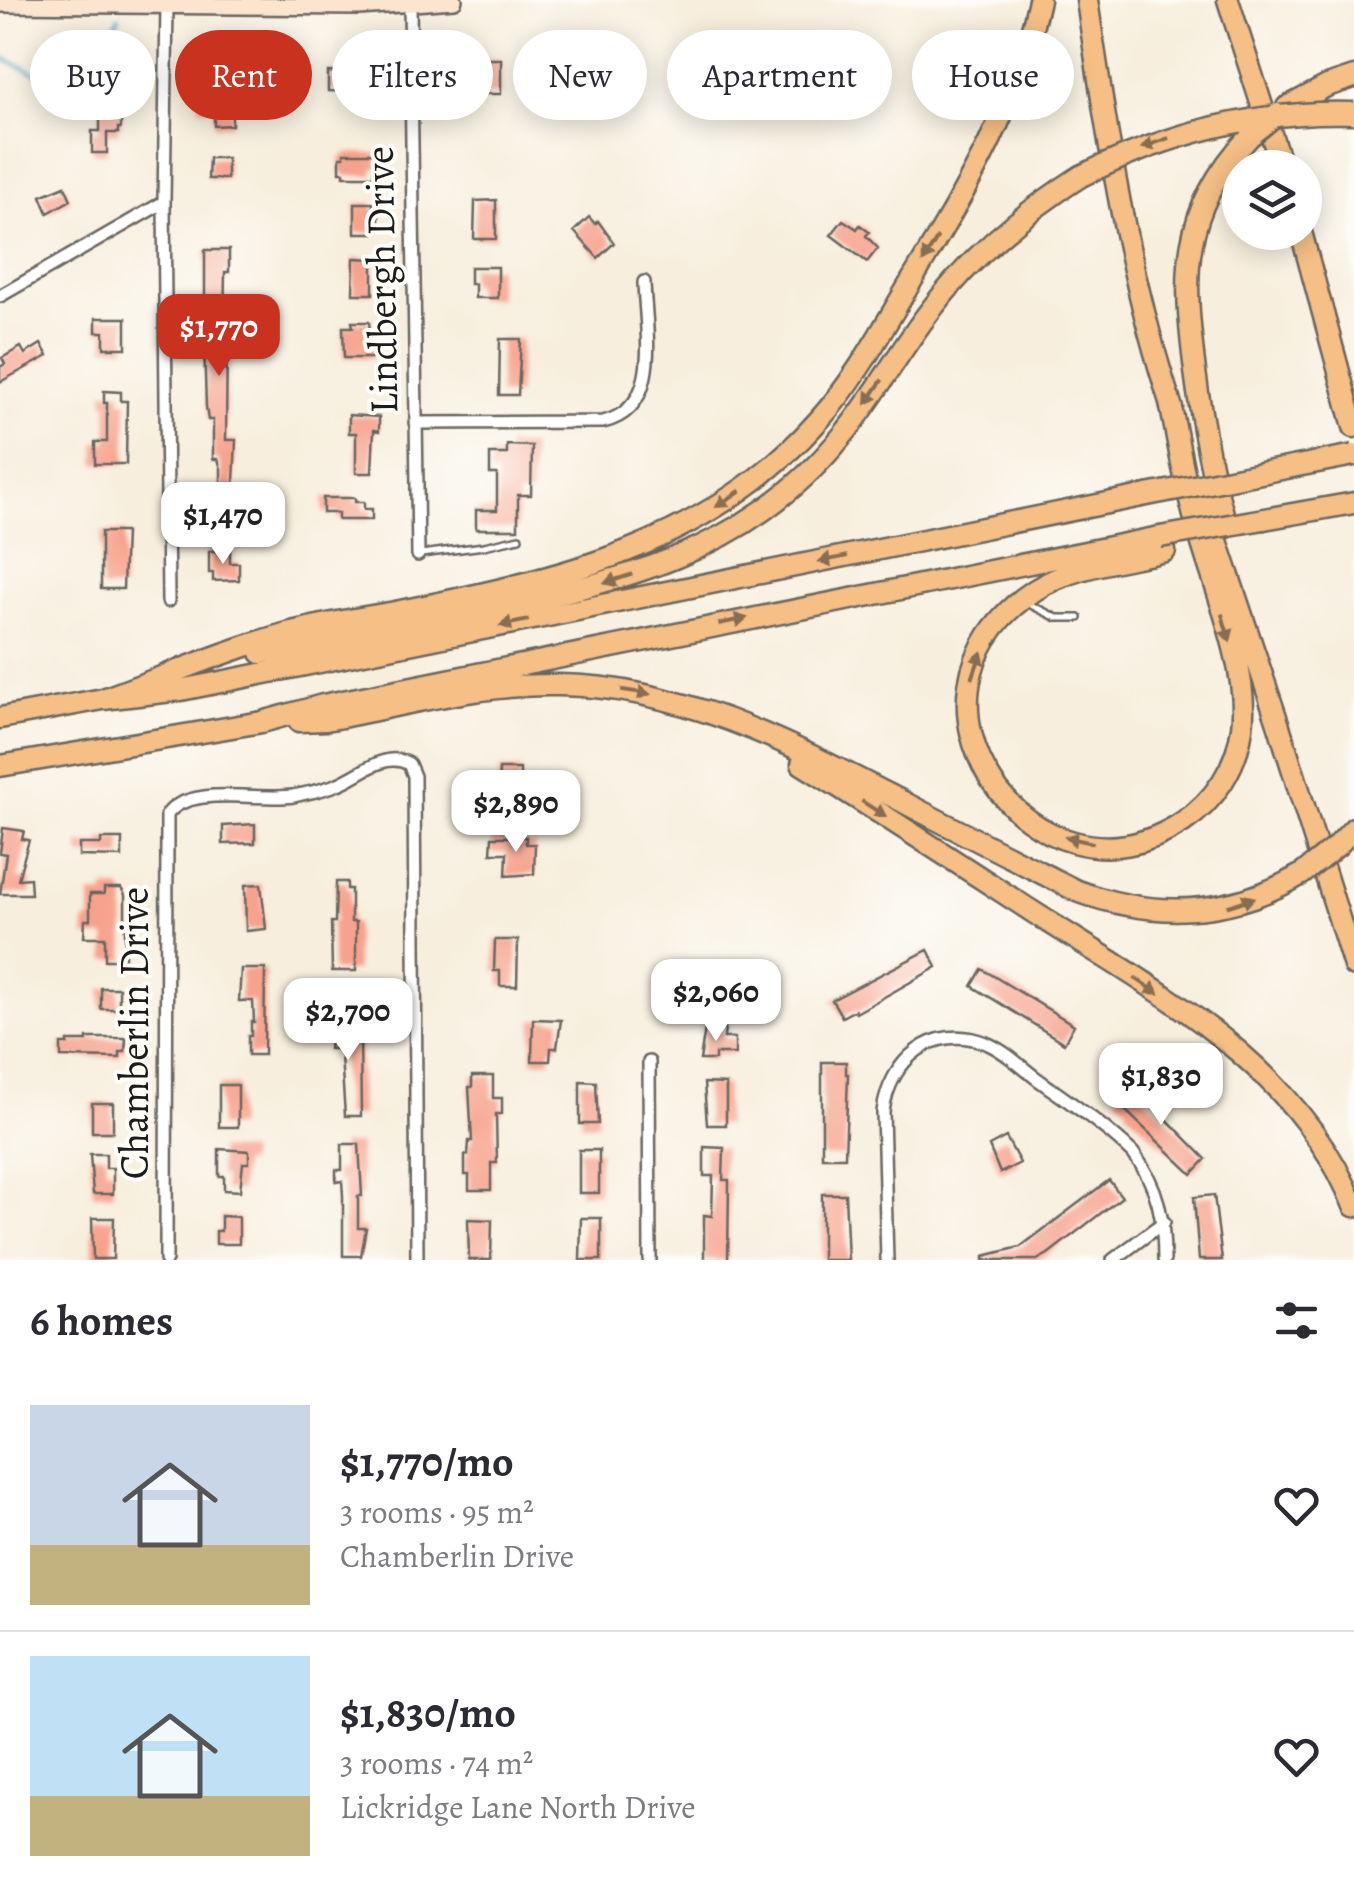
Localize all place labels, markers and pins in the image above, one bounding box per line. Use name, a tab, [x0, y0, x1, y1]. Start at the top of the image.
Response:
pin: $1,770	[138, 294, 300, 379]
pin: $1,470	[142, 482, 304, 567]
pin: $2,890	[435, 770, 597, 855]
pin: $2,060	[635, 959, 797, 1044]
pin: $2,700	[267, 978, 429, 1063]
pin: $1,830	[1080, 1043, 1242, 1128]

